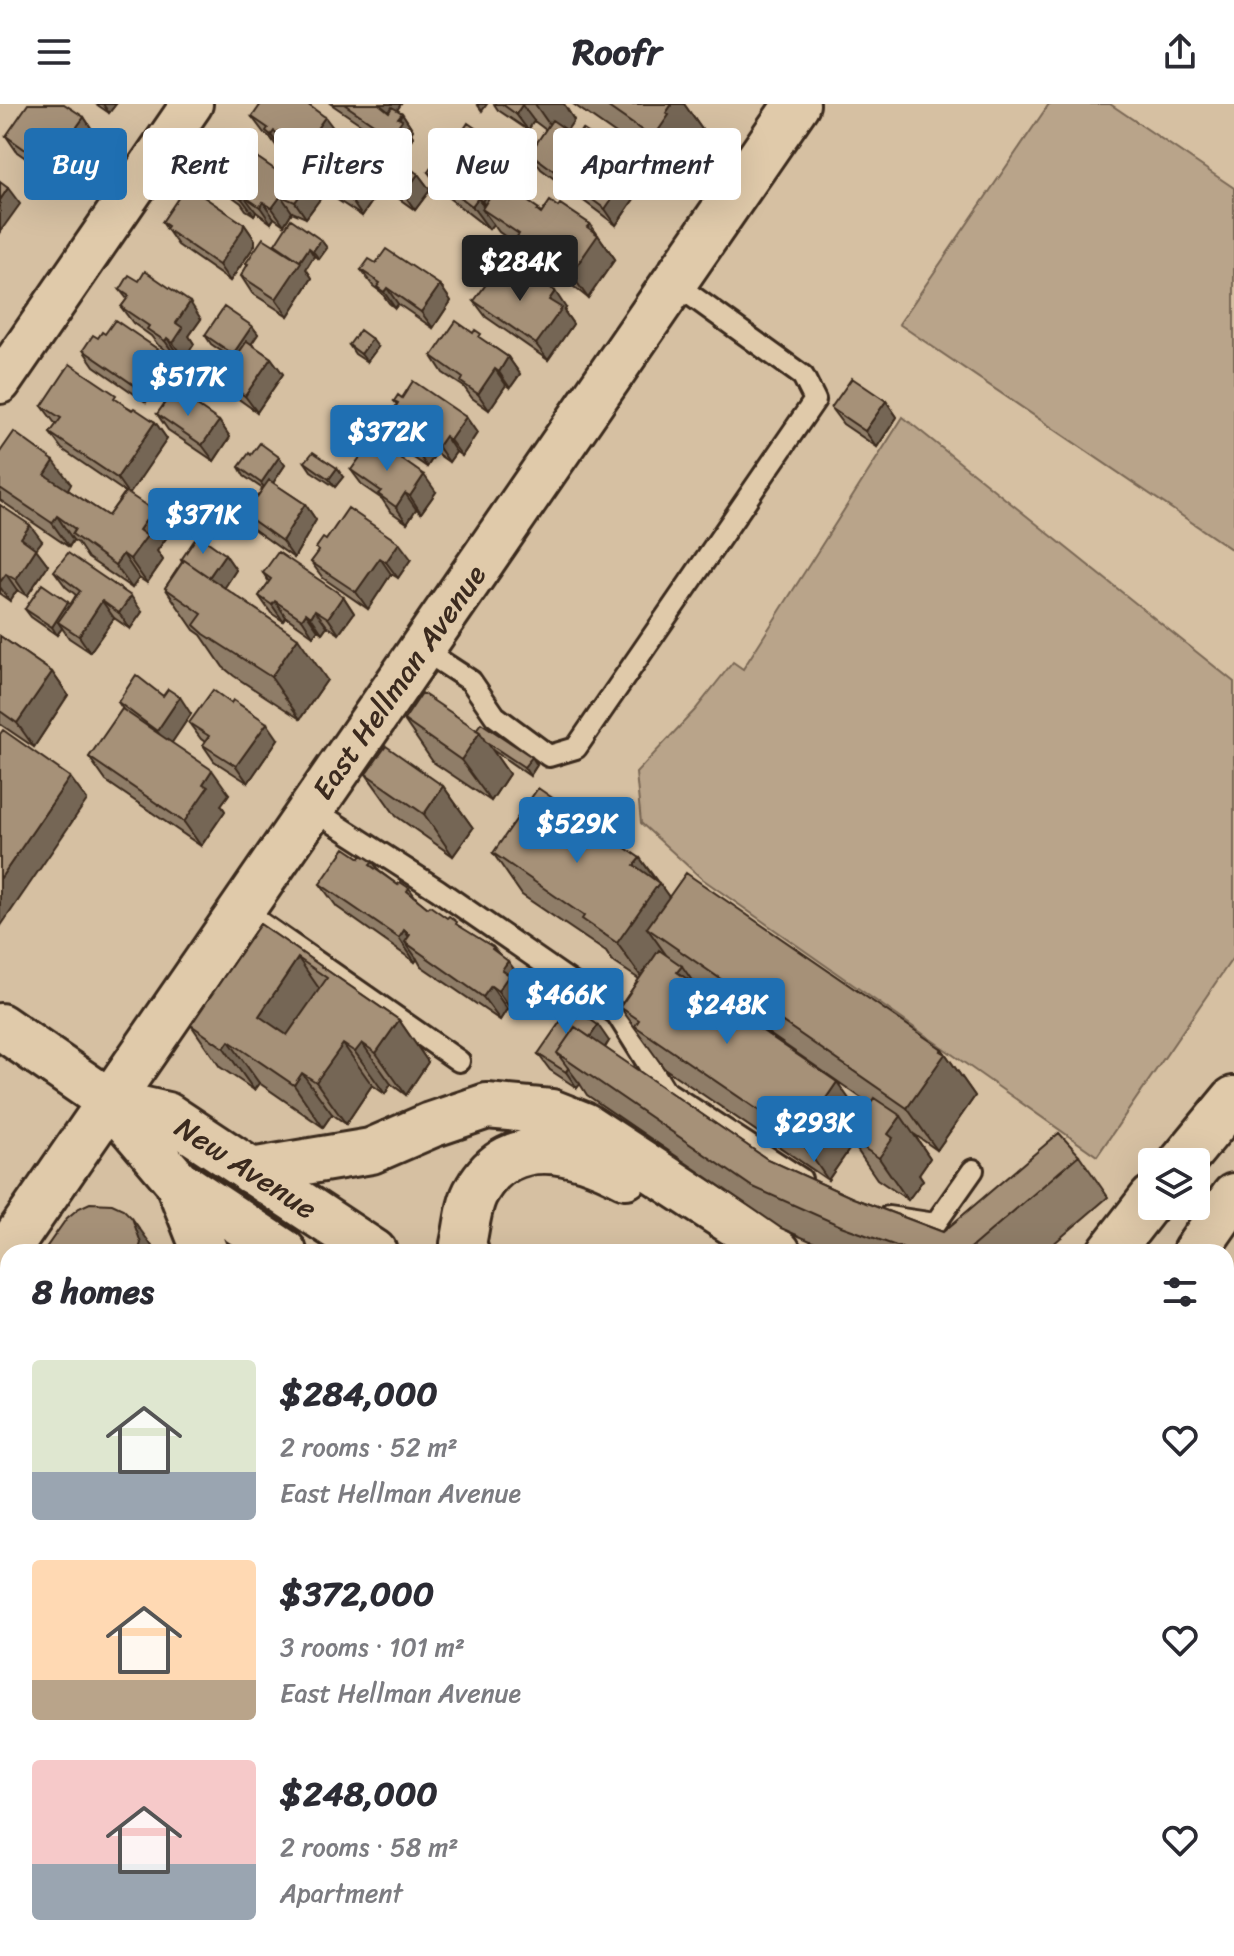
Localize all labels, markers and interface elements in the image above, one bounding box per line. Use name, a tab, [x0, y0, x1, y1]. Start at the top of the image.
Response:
text: Roofr	[572, 20, 662, 84]
icon: menu	[32, 30, 76, 74]
icon: share	[1158, 30, 1202, 74]
chip: Buy	[24, 128, 127, 200]
chip: Rent	[143, 128, 258, 200]
chip: Filters	[274, 128, 412, 200]
chip: New	[428, 128, 537, 200]
chip: Apartment	[553, 128, 741, 200]
pin: $284K	[464, 235, 576, 303]
text: $284K	[480, 238, 560, 284]
pin: $517K	[132, 350, 244, 418]
text: $517K	[150, 353, 226, 399]
pin: $372K	[331, 405, 443, 473]
text: $372K	[348, 408, 426, 454]
pin: $371K	[147, 488, 259, 556]
text: $371K	[166, 491, 240, 537]
street label: East Hellman Avenue	[297, 553, 501, 811]
pin: $529K	[521, 797, 633, 865]
text: $529K	[537, 800, 617, 846]
pin: $466K	[510, 968, 622, 1036]
text: $466K	[526, 971, 606, 1017]
pin: $248K	[671, 978, 783, 1046]
text: $248K	[687, 981, 767, 1027]
pin: $293K	[758, 1096, 870, 1164]
text: $293K	[775, 1099, 853, 1145]
street label: New Avenue	[164, 1101, 328, 1235]
map controls	[1138, 1148, 1210, 1220]
button: layers	[1138, 1148, 1210, 1220]
text: 8 homes	[32, 1262, 154, 1322]
icon: filters	[1158, 1270, 1202, 1314]
text: $284,000	[280, 1364, 438, 1424]
icon: home	[96, 1392, 192, 1488]
icon: heart	[1158, 1418, 1202, 1462]
text: 2 rooms · 52 m²	[280, 1424, 458, 1470]
text: East Hellman Avenue	[280, 1470, 521, 1516]
text: $372,000	[280, 1564, 434, 1624]
icon: home	[96, 1592, 192, 1688]
icon: heart	[1158, 1618, 1202, 1662]
text: 3 rooms · 101 m²	[280, 1624, 465, 1670]
text: East Hellman Avenue	[280, 1670, 521, 1716]
text: $248,000	[280, 1764, 438, 1824]
icon: home	[96, 1792, 192, 1888]
icon: heart	[1158, 1818, 1202, 1862]
text: 2 rooms · 58 m²	[280, 1824, 458, 1870]
text: Apartment	[280, 1870, 403, 1916]

